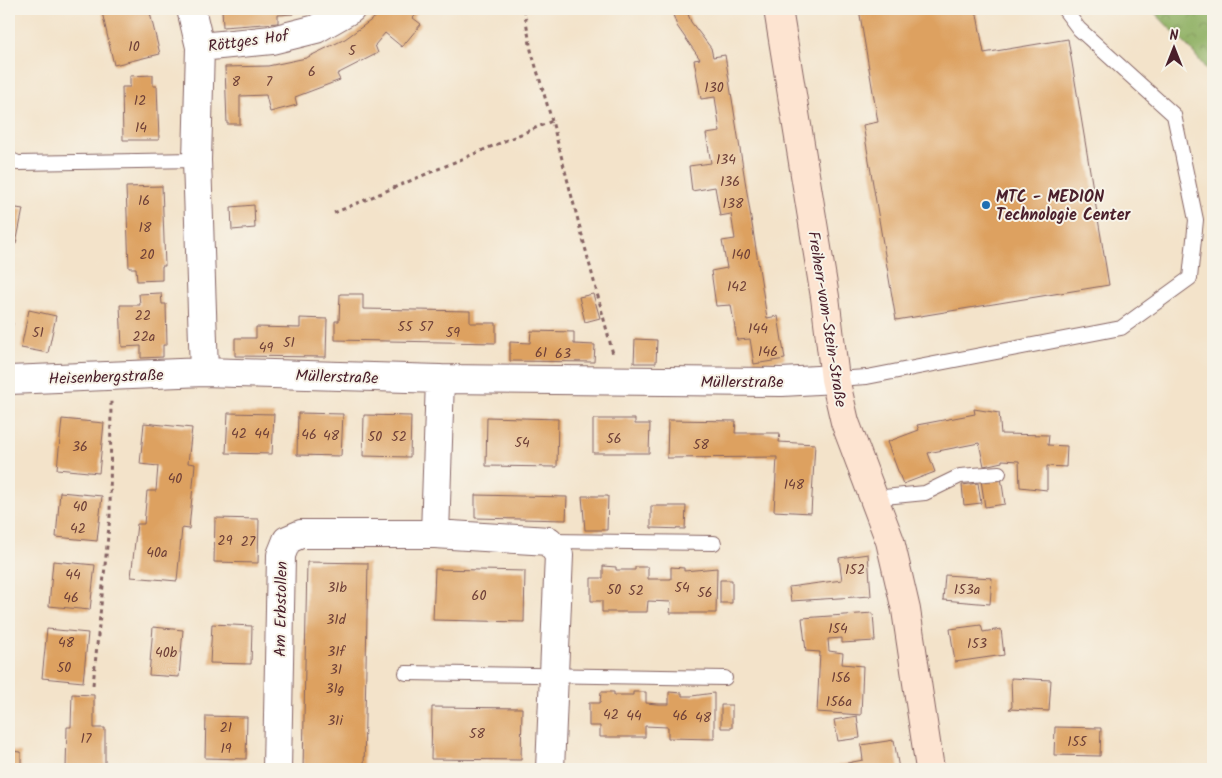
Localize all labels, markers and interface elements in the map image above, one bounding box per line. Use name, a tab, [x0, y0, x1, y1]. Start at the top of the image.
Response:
north arrow	[1150, 22, 1200, 72]
street label: Röttges Hof	[206, 23, 292, 59]
text: N	[1170, 25, 1179, 47]
house number: 10	[128, 36, 140, 58]
house number: 5	[348, 40, 357, 62]
house number: 6	[308, 61, 316, 83]
house number: 8	[232, 71, 241, 93]
house number: 7	[266, 71, 273, 93]
house number: 130	[704, 77, 724, 99]
house number: 12	[134, 90, 146, 112]
house number: 14	[135, 117, 147, 139]
house number: 134	[716, 149, 736, 171]
house number: 136	[720, 171, 740, 193]
place label: MTC - MEDION Technologie Center	[996, 185, 1131, 228]
house number: 16	[138, 190, 150, 212]
house number: 138	[723, 193, 744, 215]
marker: MTC - MEDION Technologie Center	[980, 199, 992, 211]
house number: 18	[139, 217, 152, 239]
street label: Freiherr-vom-Stein-Straße	[800, 229, 853, 409]
house number: 20	[139, 244, 155, 266]
house number: 140	[731, 244, 751, 266]
house number: 142	[727, 276, 747, 298]
house number: 22	[135, 305, 151, 327]
house number: 55	[397, 316, 414, 338]
house number: 57	[419, 316, 434, 338]
house number: 144	[748, 318, 768, 340]
house number: 51	[32, 322, 44, 344]
house number: 59	[446, 322, 460, 344]
house number: 22a	[133, 326, 155, 348]
house number: 51	[283, 332, 295, 354]
house number: 49	[259, 337, 273, 359]
house number: 146	[758, 341, 778, 363]
house number: 61	[535, 342, 547, 364]
house number: 63	[555, 343, 571, 365]
street label: Heisenbergstraße	[48, 363, 164, 392]
street label: Müllerstraße	[295, 364, 379, 391]
street label: Müllerstraße	[701, 370, 784, 395]
house number: 42	[231, 423, 247, 445]
house number: 44	[254, 423, 270, 445]
house number: 46	[301, 424, 317, 446]
house number: 48	[323, 425, 340, 447]
house number: 50	[368, 426, 382, 448]
house number: 52	[391, 426, 407, 448]
house number: 56	[606, 428, 622, 450]
house number: 54	[514, 432, 530, 454]
house number: 58	[693, 434, 710, 456]
house number: 36	[72, 436, 88, 458]
house number: 40	[168, 468, 182, 490]
house number: 148	[784, 474, 805, 496]
house number: 40	[73, 496, 87, 518]
house number: 42	[70, 518, 86, 540]
house number: 29	[218, 530, 233, 552]
house number: 27	[241, 531, 256, 553]
house number: 40a	[146, 542, 168, 564]
house number: 152	[845, 559, 865, 581]
street label: Am Erbstollen	[268, 561, 295, 657]
house number: 44	[65, 564, 81, 586]
house number: 31b	[327, 577, 348, 599]
house number: 54	[674, 577, 690, 599]
house number: 50	[607, 579, 621, 601]
house number: 153a	[954, 579, 980, 601]
house number: 52	[628, 580, 644, 602]
house number: 56	[697, 582, 713, 604]
house number: 60	[472, 585, 486, 607]
house number: 46	[63, 587, 79, 609]
house number: 31d	[326, 609, 347, 631]
house number: 154	[828, 618, 848, 640]
house number: 48	[58, 632, 75, 654]
house number: 153	[967, 633, 987, 655]
house number: 31f	[327, 641, 347, 663]
house number: 40b	[155, 642, 178, 664]
house number: 50	[57, 657, 71, 679]
house number: 31	[330, 659, 342, 681]
house number: 156	[831, 667, 851, 689]
house number: 31g	[325, 678, 345, 700]
house number: 156a	[826, 691, 852, 713]
house number: 42	[603, 704, 619, 726]
house number: 44	[626, 705, 642, 727]
house number: 46	[672, 705, 688, 727]
house number: 48	[695, 707, 712, 729]
house number: 31i	[327, 710, 344, 732]
house number: 21	[220, 717, 232, 739]
house number: 58	[469, 723, 486, 745]
house number: 17	[81, 728, 92, 750]
house number: 155	[1067, 731, 1088, 753]
house number: 19	[220, 738, 232, 760]

